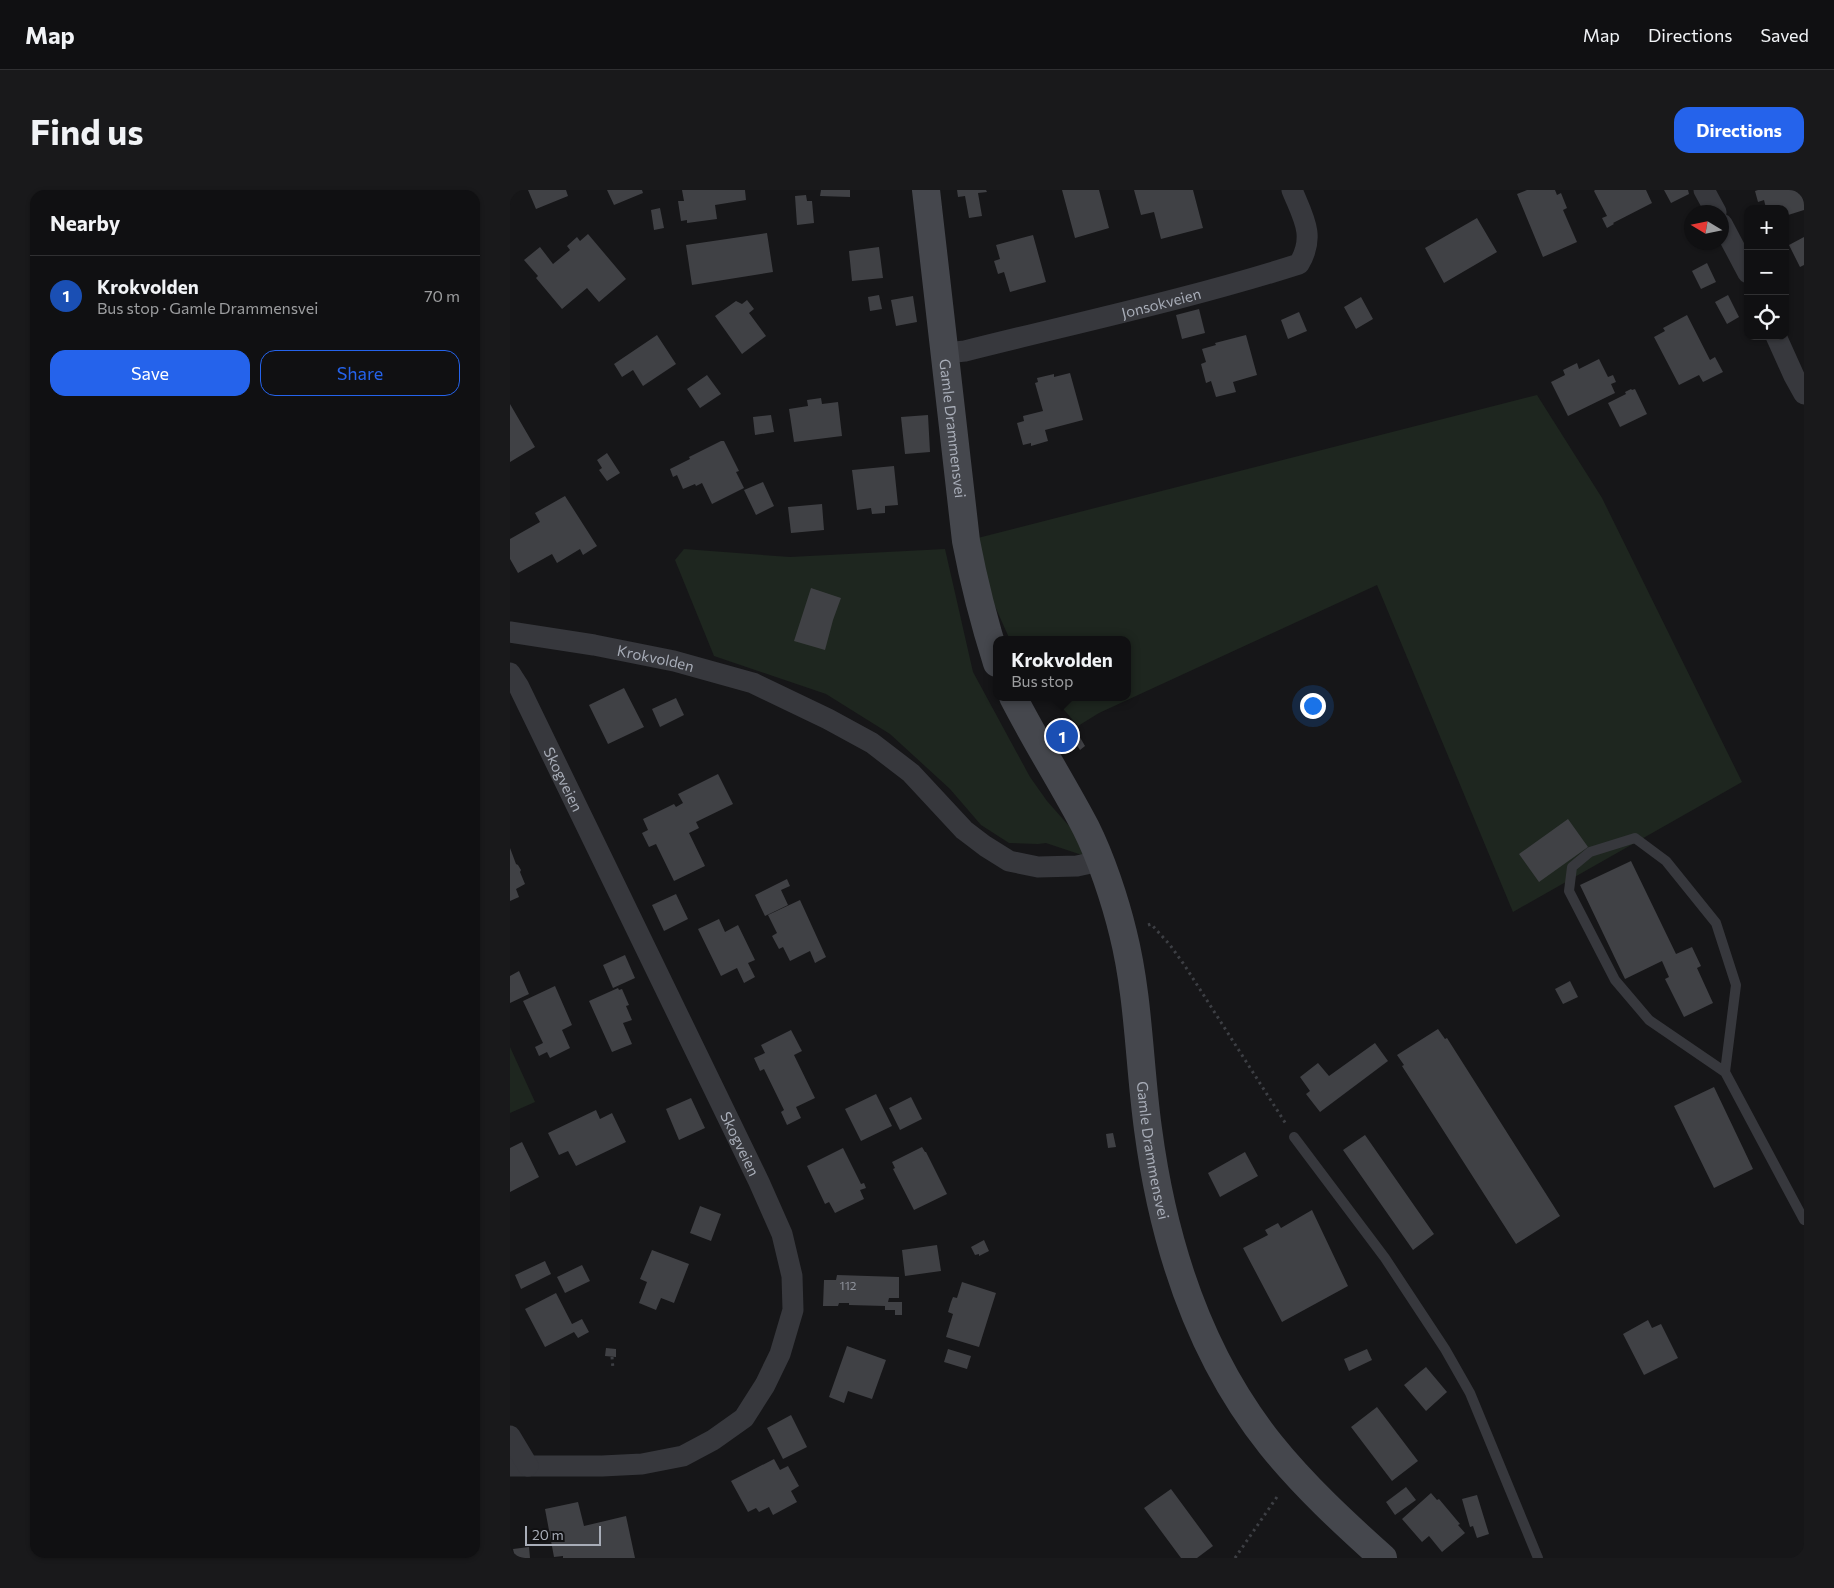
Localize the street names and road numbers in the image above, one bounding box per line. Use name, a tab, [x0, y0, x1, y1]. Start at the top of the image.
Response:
street label: Jonsokveien	[1119, 284, 1203, 322]
street label: Gamle Drammensvei	[936, 358, 970, 499]
street label: Krokvolden	[616, 641, 696, 675]
street label: Skogveien	[540, 744, 587, 814]
street label: Gamle Drammensvei	[1134, 1080, 1174, 1221]
street label: Skogveien	[717, 1108, 764, 1179]

